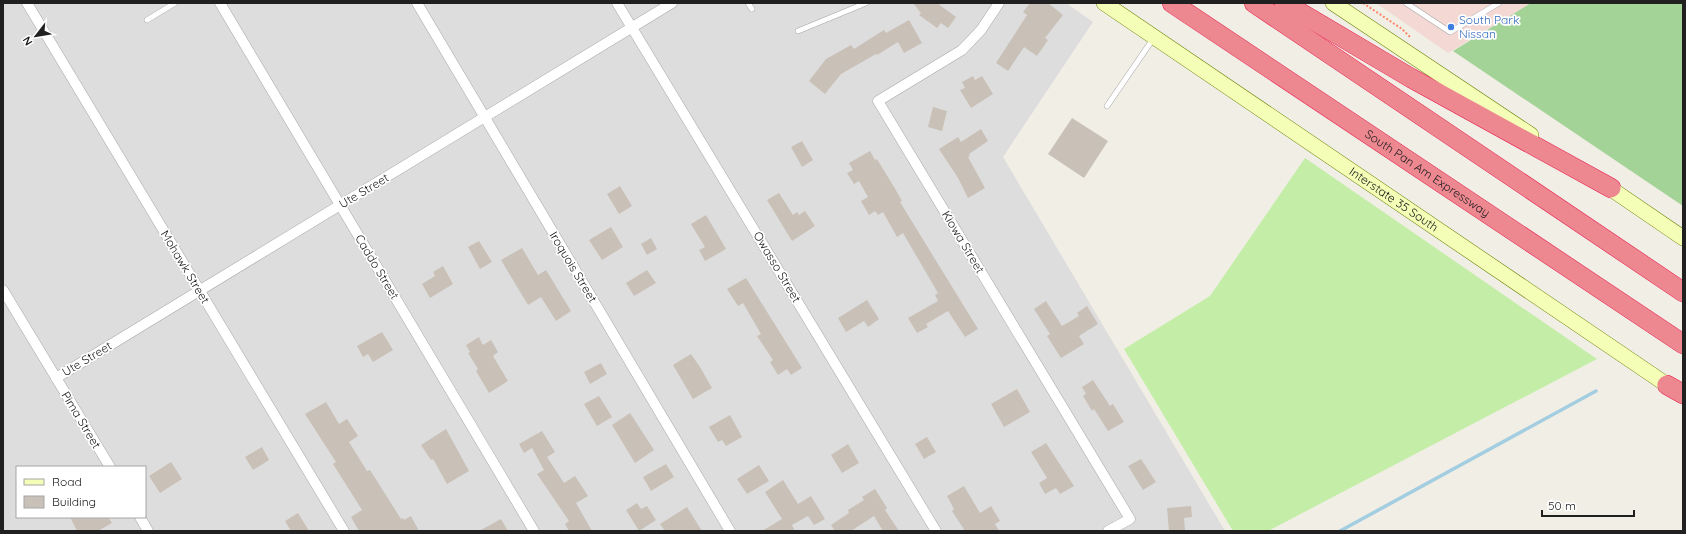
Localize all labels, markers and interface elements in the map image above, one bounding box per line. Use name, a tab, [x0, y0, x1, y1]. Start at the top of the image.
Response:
place label: South Park Nissan	[1459, 12, 1519, 41]
north arrow	[16, 16, 56, 56]
marker: South Park Nissan	[1446, 22, 1456, 32]
text: N	[19, 34, 36, 48]
street label: South Pan Am Expressway	[1362, 126, 1493, 220]
street label: Interstate 35 South	[1347, 164, 1441, 235]
street label: Ute Street	[336, 170, 391, 211]
street label: Kiowa Street	[939, 208, 988, 276]
street label: Mohawk Street	[158, 227, 213, 306]
street label: Iroquois Street	[546, 228, 601, 305]
street label: Owasso Street	[750, 229, 804, 305]
street label: Caddo Street	[352, 232, 403, 302]
street label: Ute Street	[59, 338, 114, 379]
street label: Pima Street	[59, 388, 104, 451]
legend	[16, 466, 146, 518]
text: Road	[52, 474, 82, 489]
scale bar	[1542, 492, 1634, 518]
text: Building	[52, 494, 96, 509]
text: 50 m	[1548, 498, 1576, 513]

